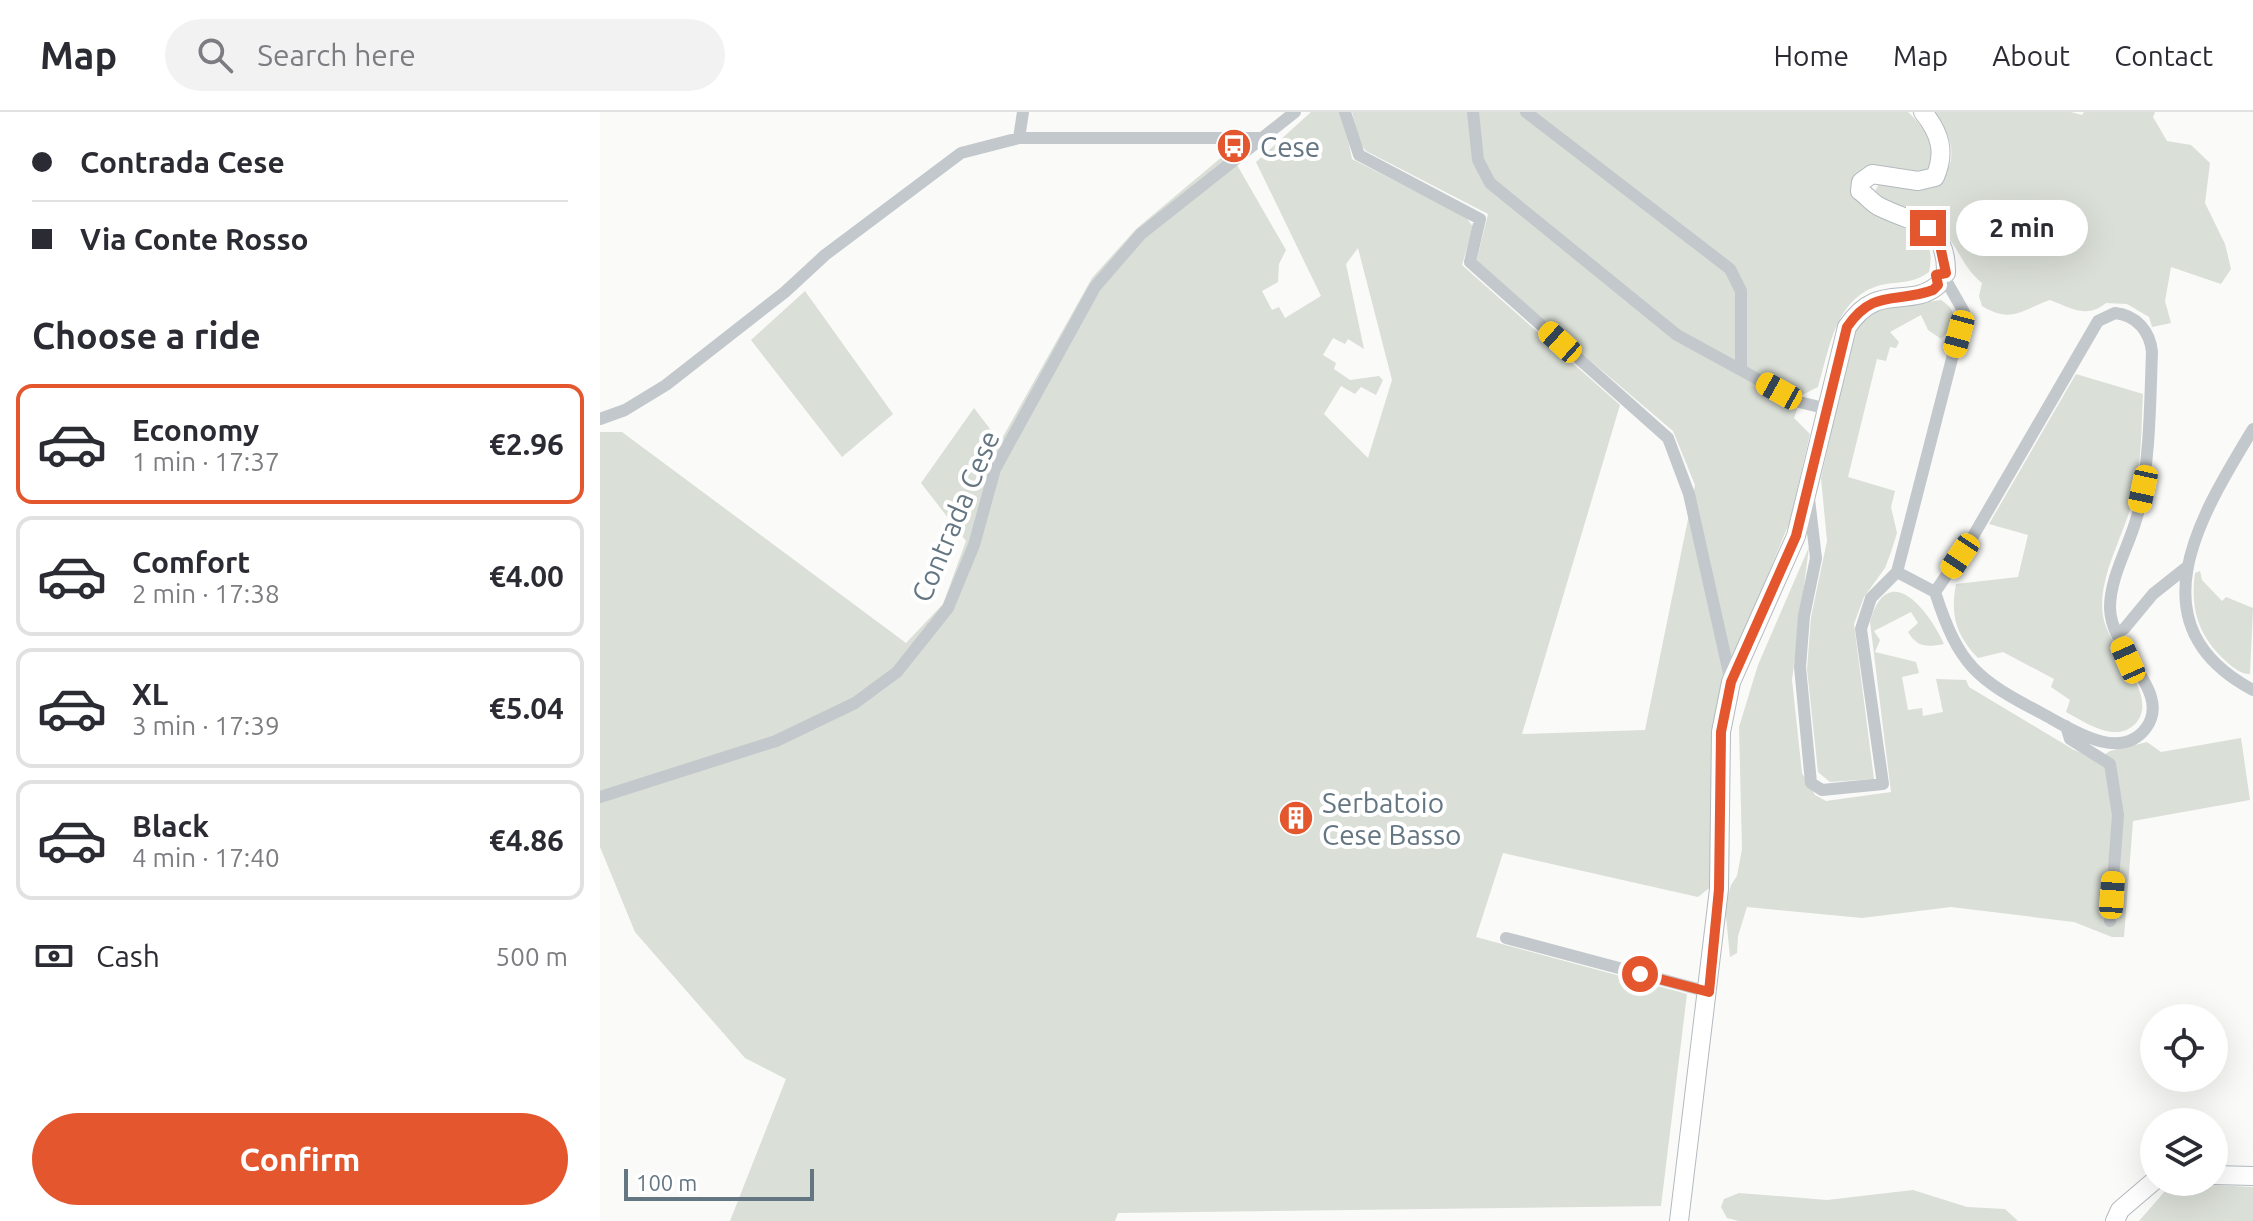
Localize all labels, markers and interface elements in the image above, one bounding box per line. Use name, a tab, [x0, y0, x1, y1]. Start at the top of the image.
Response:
search box	[165, 19, 725, 91]
icon: search	[193, 33, 237, 77]
text: Map	[40, 34, 117, 76]
text: Search here	[257, 38, 416, 72]
text: Home	[1774, 40, 1849, 71]
text: Map	[1893, 40, 1948, 71]
text: About	[1992, 40, 2070, 71]
text: Contact	[2114, 40, 2213, 71]
bus stop icon: Cese	[1215, 127, 1253, 165]
place label: Cese	[1260, 131, 1320, 162]
text: Contrada Cese	[80, 145, 285, 179]
callout: 2 min	[1956, 200, 2088, 256]
route end	[1910, 210, 1946, 246]
text: 2 min	[1989, 213, 2055, 242]
text: Via Conte Rosso	[80, 222, 309, 256]
car	[1941, 308, 1977, 360]
text: Choose a ride	[32, 315, 261, 356]
car	[1534, 317, 1586, 367]
car	[1752, 369, 1806, 413]
icon: car	[36, 408, 108, 480]
text: Economy	[132, 413, 259, 447]
street label: Contrada Cese	[905, 426, 1005, 606]
text: €2.96	[489, 427, 564, 461]
text: 1 min · 17:37	[132, 447, 280, 476]
car	[2126, 463, 2160, 515]
car	[1937, 529, 1983, 583]
icon: car	[36, 540, 108, 612]
text: Comfort	[132, 545, 250, 579]
text: €4.00	[489, 559, 564, 593]
text: 2 min · 17:38	[132, 579, 280, 608]
car	[2107, 633, 2149, 687]
icon: car	[36, 672, 108, 744]
text: XL	[132, 677, 168, 711]
text: €5.04	[489, 691, 564, 725]
text: 3 min · 17:39	[132, 711, 280, 740]
place label: Serbatoio Cese Basso	[1322, 787, 1461, 850]
building icon: Serbatoio Cese Basso	[1277, 799, 1315, 837]
icon: car	[36, 804, 108, 876]
text: Black	[132, 809, 209, 843]
text: €4.86	[489, 823, 564, 857]
text: 4 min · 17:40	[132, 843, 280, 872]
car	[2098, 870, 2126, 920]
icon: cash	[32, 934, 76, 978]
text: Cash	[96, 939, 160, 973]
text: 500 m	[496, 942, 568, 971]
route start	[1622, 956, 1658, 992]
map controls	[2140, 1004, 2228, 1196]
button: locate	[2140, 1004, 2228, 1092]
button: layers	[2140, 1108, 2228, 1196]
button: Confirm	[32, 1113, 568, 1205]
scale bar	[624, 1165, 814, 1201]
text: 100 m	[636, 1170, 697, 1195]

